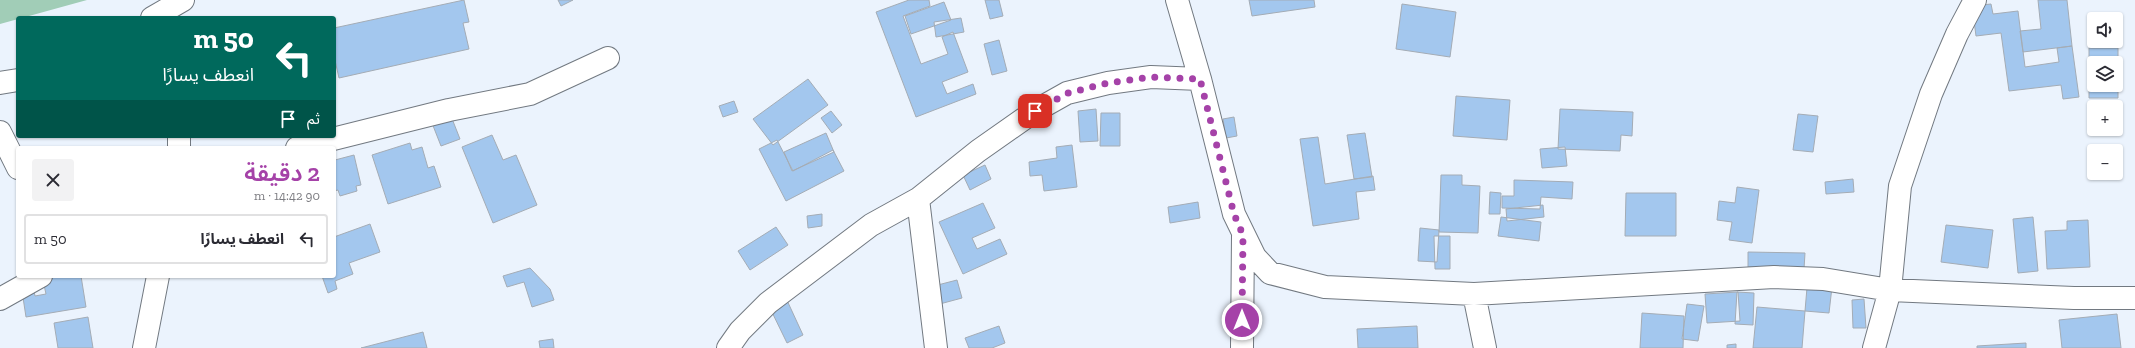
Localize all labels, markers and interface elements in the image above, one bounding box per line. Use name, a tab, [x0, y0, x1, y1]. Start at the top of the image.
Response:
map controls	[2087, 12, 2123, 180]
button: sound	[2087, 12, 2123, 48]
text: 50 m	[193, 22, 254, 55]
icon: left	[268, 32, 320, 84]
button: layers	[2087, 56, 2123, 92]
text: انعطف يسارًا	[163, 64, 254, 86]
pin	[1018, 94, 1052, 128]
icon: arrive	[1024, 100, 1046, 122]
button: +	[2087, 100, 2123, 136]
icon: arrive	[277, 108, 299, 130]
text: ثم	[307, 110, 320, 128]
button: −	[2087, 144, 2123, 180]
text: 2 دقيقة	[244, 158, 320, 187]
button: close	[32, 159, 74, 201]
text: 90 m · 14:42	[254, 188, 320, 203]
icon: left	[296, 228, 318, 250]
text: 50 m	[34, 230, 67, 248]
text: انعطف يسارًا	[201, 230, 284, 248]
position arrow	[1221, 299, 1263, 341]

